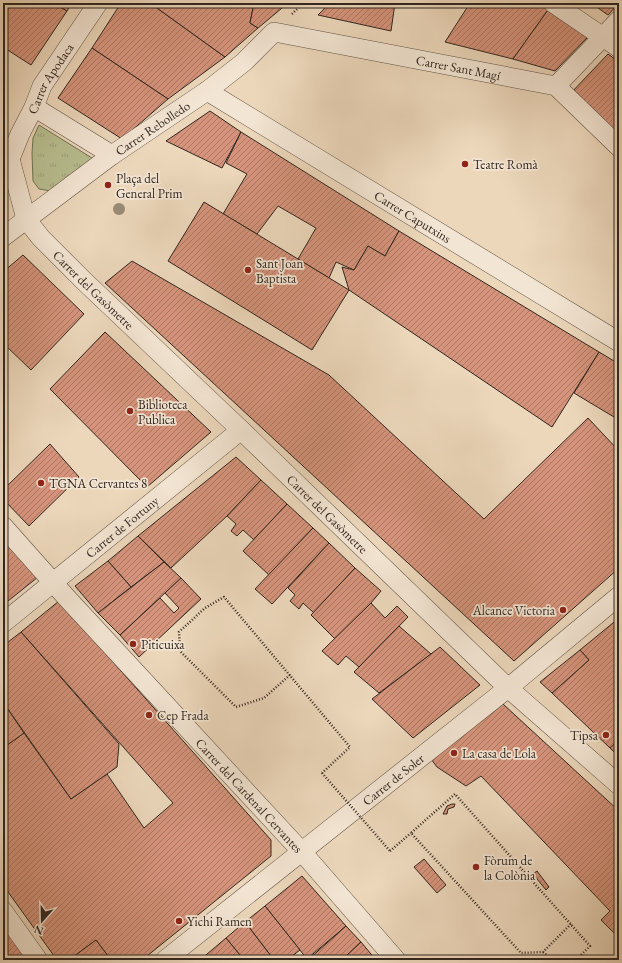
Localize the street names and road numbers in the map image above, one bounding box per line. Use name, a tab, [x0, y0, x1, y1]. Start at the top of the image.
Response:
street label: Carrer Apodaca	[24, 39, 78, 117]
street label: Carrer Sant Magí	[415, 51, 503, 84]
street label: Carrer Rebolledo	[112, 97, 193, 160]
street label: Carrer Caputxins	[371, 187, 454, 247]
street label: Carrer del Gasòmetre	[49, 247, 138, 333]
street label: Carrer del Gasòmetre	[283, 471, 371, 557]
street label: Carrer de Fortuny	[82, 492, 162, 562]
street label: Carrer del Cardenal Cervantes	[192, 735, 306, 856]
street label: Carrer de Soler	[359, 749, 428, 809]

